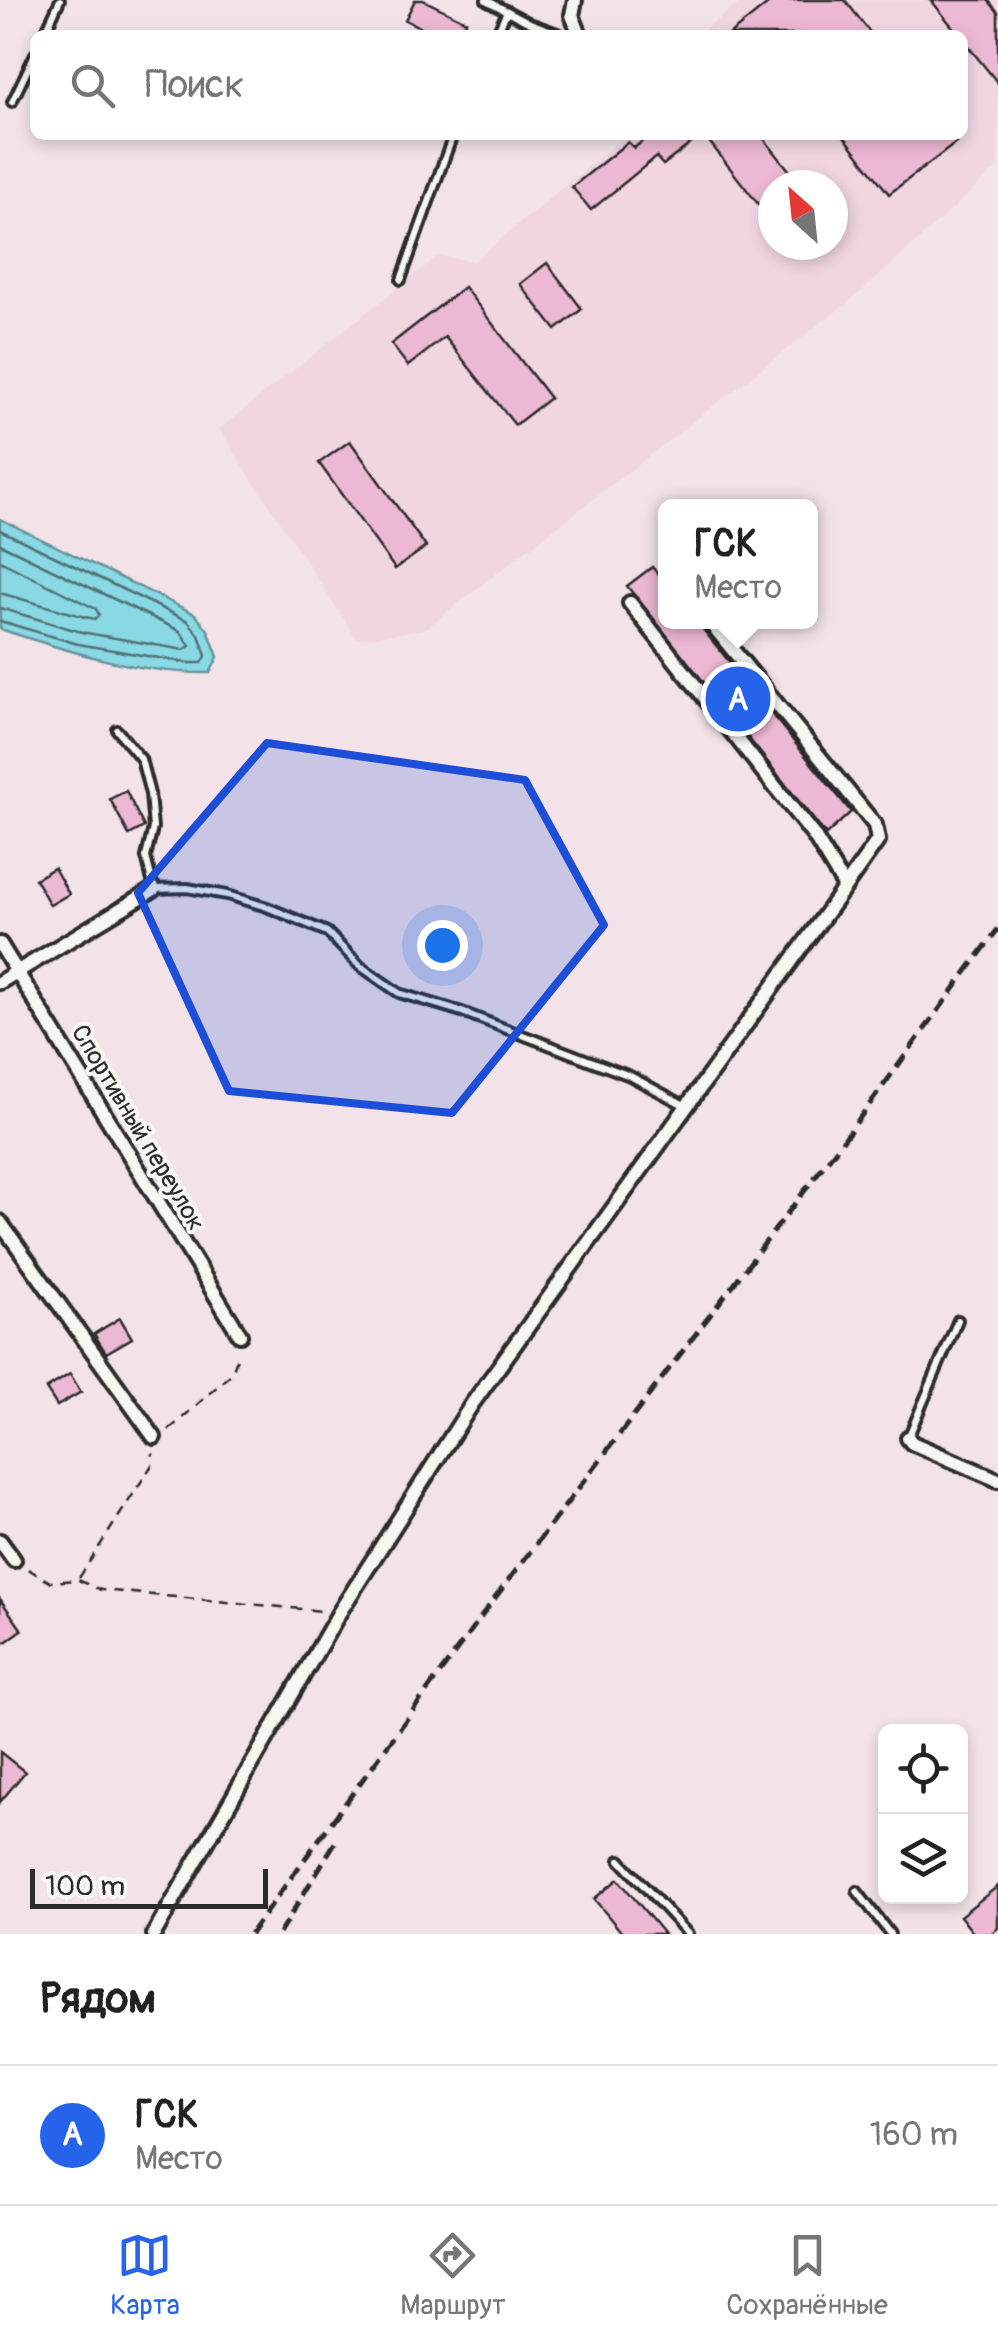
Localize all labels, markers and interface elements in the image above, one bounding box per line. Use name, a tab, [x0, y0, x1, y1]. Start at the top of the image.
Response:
search box	[30, 30, 968, 140]
icon: search	[65, 58, 120, 113]
text: Поиск	[145, 61, 244, 109]
north arrow	[758, 170, 848, 260]
popup	[658, 499, 818, 629]
text: ГСК	[694, 520, 758, 568]
text: Место	[694, 568, 782, 608]
pin: A	[706, 662, 770, 736]
your location	[417, 920, 468, 971]
street label: Спортивный переулок	[64, 1019, 211, 1236]
map controls	[878, 1724, 968, 1904]
button: locate	[878, 1724, 968, 1814]
button: layers	[878, 1814, 968, 1904]
scale bar	[30, 1864, 268, 1908]
text: 100 m	[45, 1869, 125, 1904]
text: Рядом	[40, 1973, 156, 2025]
text: ГСК	[135, 2091, 199, 2139]
text: A	[62, 2115, 83, 2155]
text: 160 m	[870, 2115, 958, 2155]
text: Место	[135, 2139, 223, 2179]
tab: Карта	[110, 2228, 180, 2323]
tab: Маршрут	[400, 2228, 506, 2323]
tab: Сохранённые	[726, 2228, 888, 2323]

